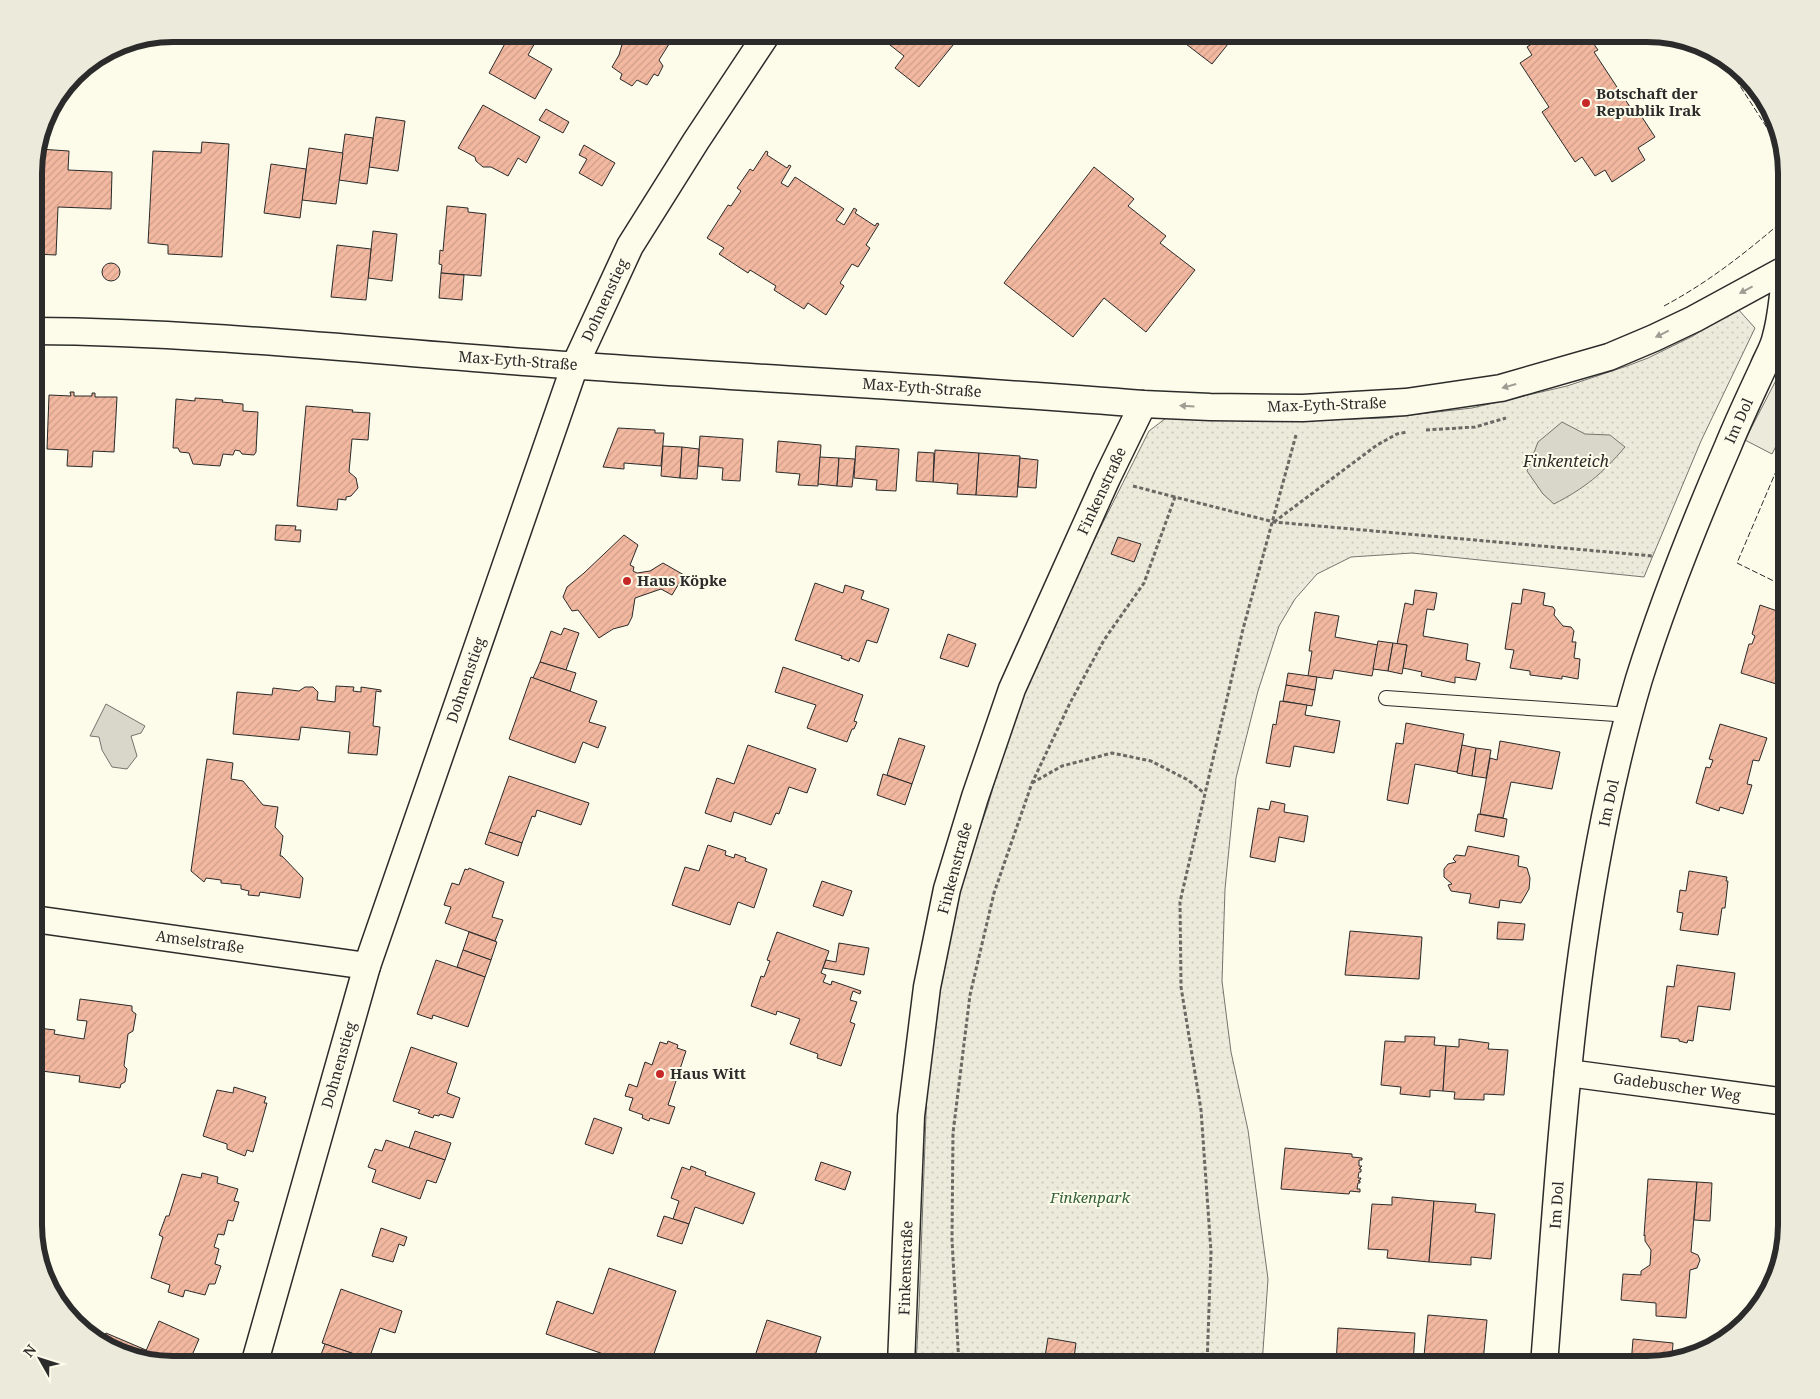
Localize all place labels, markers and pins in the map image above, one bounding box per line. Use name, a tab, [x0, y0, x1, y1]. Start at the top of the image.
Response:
place label: Botschaft der Republik Irak	[1596, 83, 1701, 120]
marker: Botschaft der Republik Irak	[1580, 97, 1592, 109]
place label: Haus Köpke	[637, 570, 727, 590]
marker: Haus Köpke	[621, 575, 633, 587]
place label: Haus Witt	[670, 1063, 746, 1083]
marker: Haus Witt	[654, 1068, 666, 1080]

